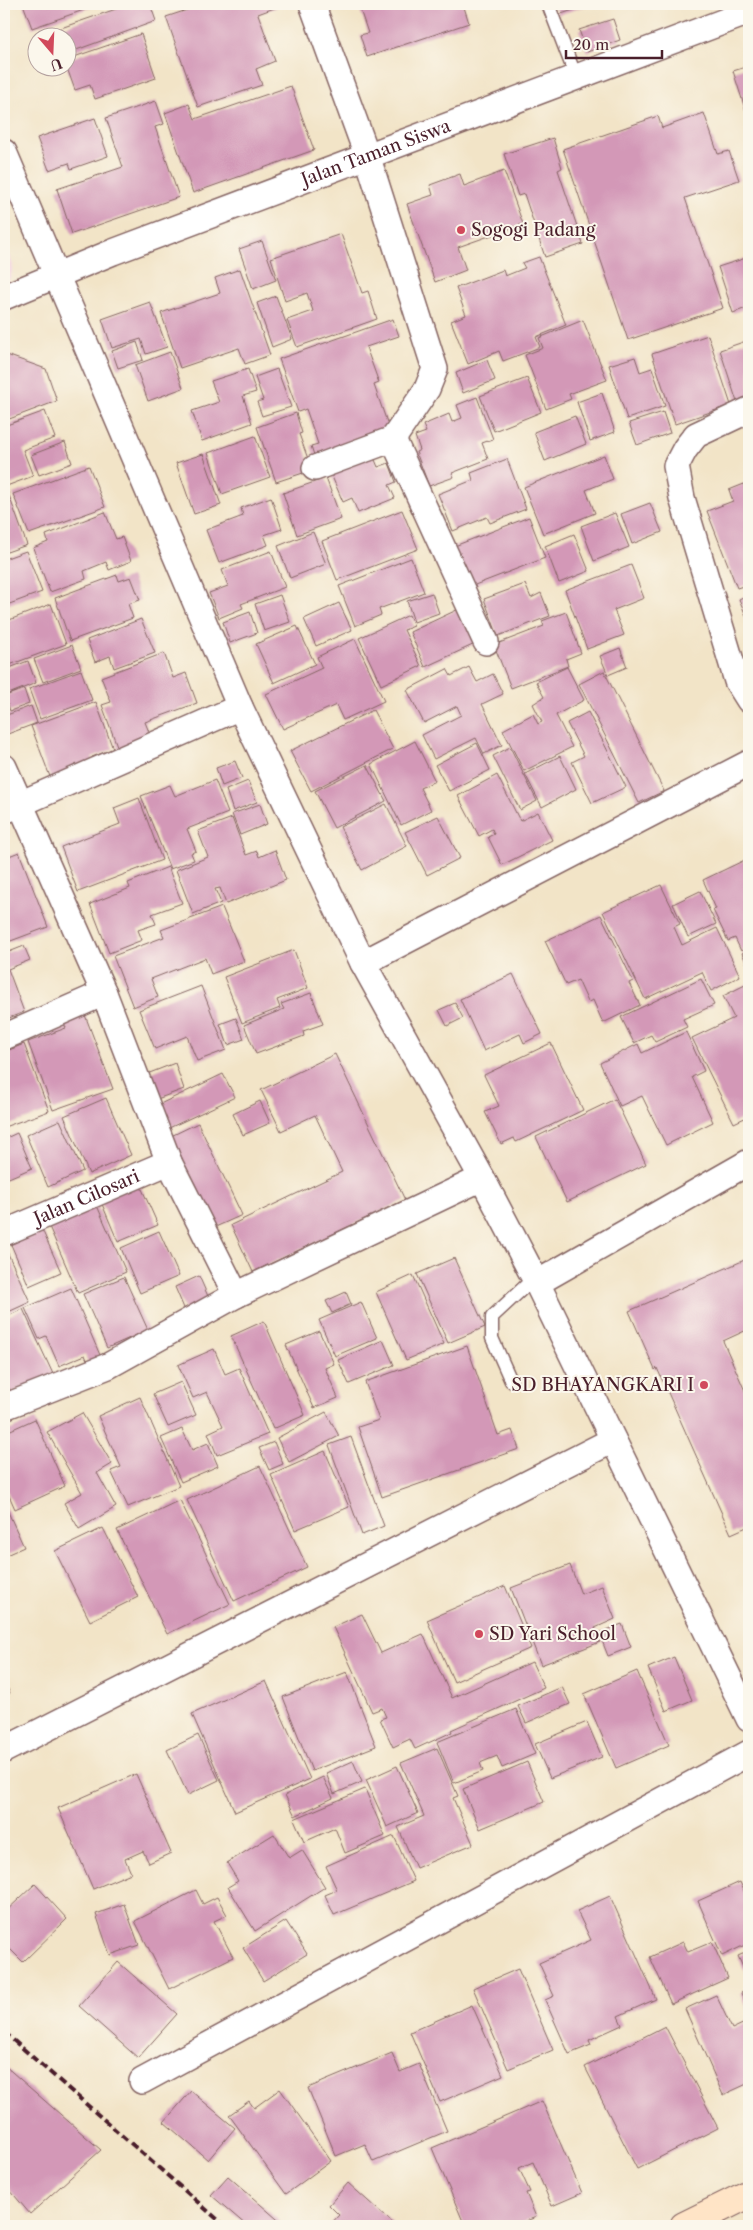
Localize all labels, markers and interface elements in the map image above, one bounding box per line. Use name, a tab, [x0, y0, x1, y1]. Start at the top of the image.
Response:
north arrow	[28, 28, 78, 78]
scale bar	[566, 28, 662, 60]
text: 20 m	[573, 35, 609, 54]
text: U	[47, 54, 65, 75]
street label: Jalan Taman Siswa	[296, 114, 454, 192]
place label: Sogogi Padang	[471, 219, 596, 241]
marker: Sogogi Padang	[455, 224, 467, 236]
street label: Jalan Cilosari	[28, 1165, 143, 1231]
place label: SD BHAYANGKARI I	[511, 1374, 694, 1396]
marker: SD BHAYANGKARI I	[698, 1379, 710, 1391]
place label: SD Yari School	[489, 1623, 616, 1645]
marker: SD Yari School	[473, 1628, 485, 1640]

